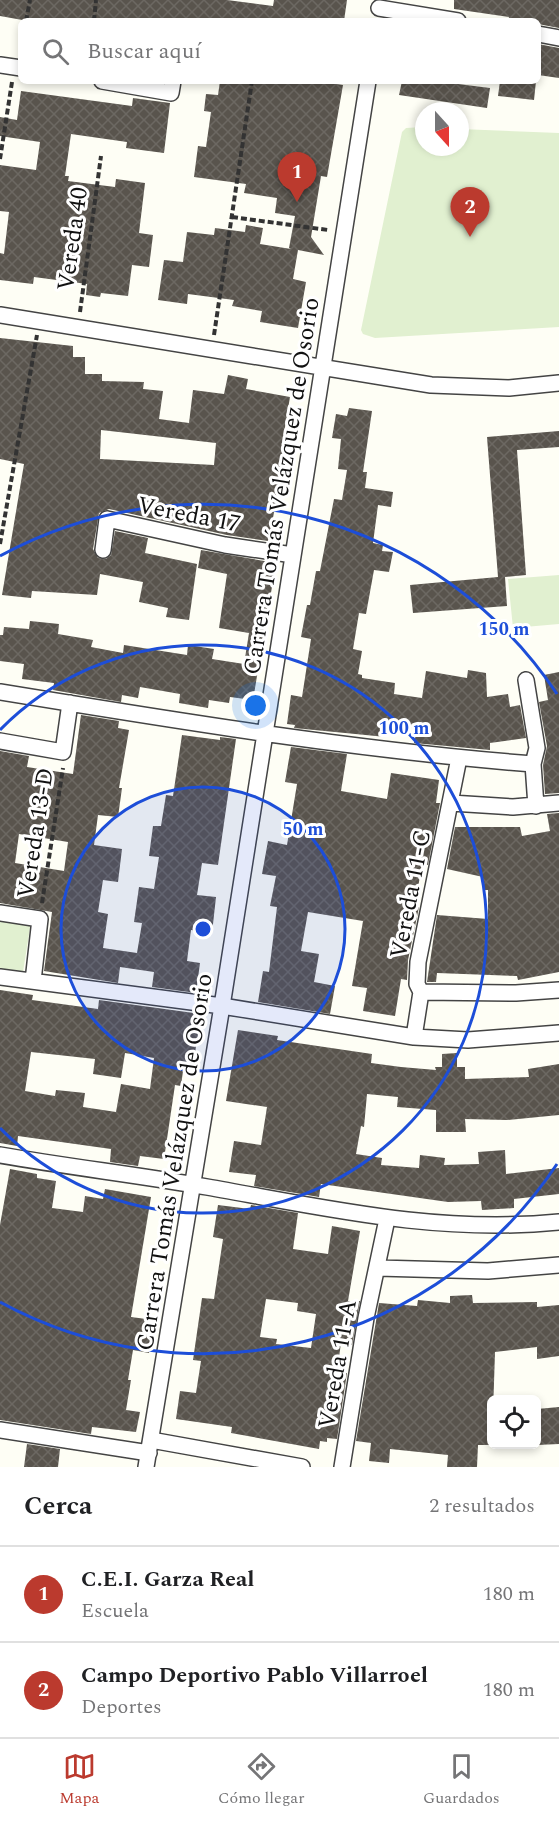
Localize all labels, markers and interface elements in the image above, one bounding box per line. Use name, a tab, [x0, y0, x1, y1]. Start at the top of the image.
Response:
search box	[18, 18, 541, 84]
icon: search	[39, 35, 72, 68]
text: Buscar aquí	[87, 35, 201, 68]
north arrow	[415, 102, 469, 156]
pin: 1	[278, 152, 316, 202]
street label: Vereda 40	[48, 185, 98, 293]
pin: 2	[450, 188, 490, 237]
street label: Carrera Tomás Velázquez de Osorio	[234, 295, 330, 677]
street label: Vereda 17	[134, 487, 244, 543]
text: 150 m	[478, 616, 530, 643]
your location	[241, 691, 270, 720]
text: 100 m	[378, 715, 430, 742]
street label: Vereda 13-D	[8, 765, 64, 901]
text: 50 m	[283, 816, 323, 843]
street label: Vereda 11-C	[381, 827, 441, 962]
centre of rings	[193, 919, 213, 939]
street label: Carrera Tomás Velázquez de Osorio	[127, 971, 223, 1353]
street label: Vereda 11-A	[309, 1297, 367, 1432]
map controls	[487, 1395, 541, 1449]
button: locate	[487, 1395, 541, 1449]
text: Cerca	[24, 1486, 92, 1526]
text: 2 resultados	[429, 1491, 535, 1521]
text: C.E.I. Garza Real	[81, 1563, 255, 1596]
text: 1	[38, 1579, 49, 1609]
text: 180 m	[483, 1579, 535, 1609]
text: Escuela	[81, 1596, 149, 1626]
text: Campo Deportivo Pablo Villarroel	[81, 1659, 428, 1692]
text: 2	[38, 1675, 49, 1705]
text: 180 m	[483, 1675, 535, 1705]
text: Deportes	[81, 1692, 162, 1722]
tab: Mapa	[59, 1750, 99, 1810]
tab: Cómo llegar	[218, 1750, 304, 1810]
tab: Guardados	[423, 1750, 500, 1810]

